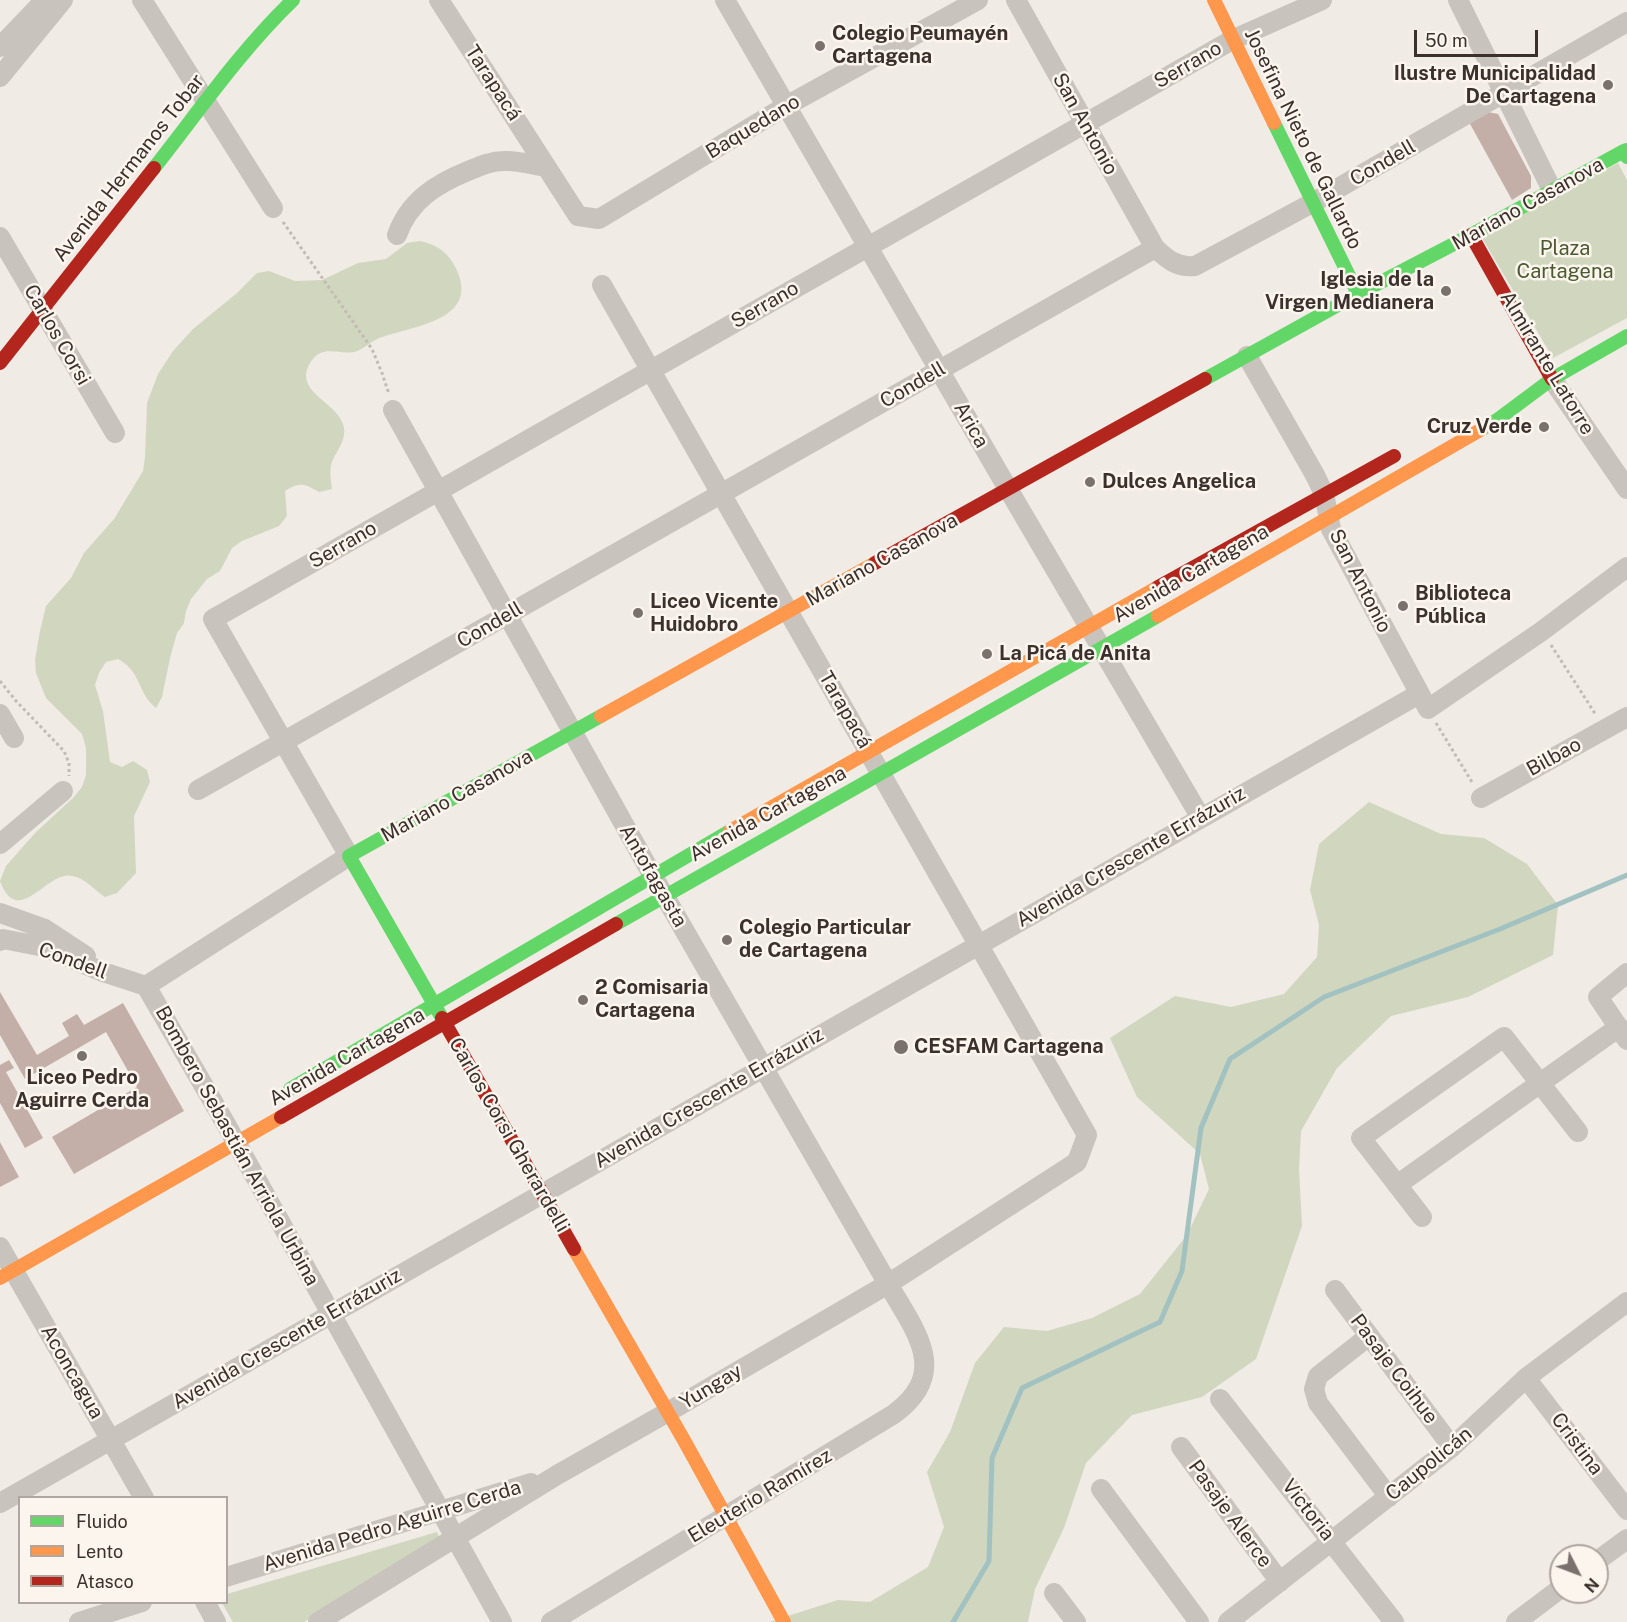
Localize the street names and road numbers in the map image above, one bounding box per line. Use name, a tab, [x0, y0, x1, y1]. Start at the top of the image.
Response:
street label: Josefina Nieto de Gallardo	[1239, 25, 1367, 253]
street label: Serrano	[1150, 36, 1226, 94]
street label: Tarapacá	[460, 41, 526, 125]
street label: Avenida Hermanos Tobar	[48, 69, 210, 267]
street label: San Antonio	[1047, 69, 1123, 179]
street label: Baquedano	[702, 90, 804, 164]
street label: Condell	[1346, 135, 1420, 191]
street label: Mariano Casanova	[1448, 152, 1608, 256]
street label: Serrano	[727, 276, 803, 334]
street label: Carlos Corsi	[19, 280, 95, 390]
street label: Almirante Latorre	[1495, 287, 1599, 439]
street label: Condell	[876, 357, 950, 413]
street label: Arica	[948, 398, 994, 452]
street label: Mariano Casanova	[802, 508, 962, 612]
street label: Serrano	[305, 516, 381, 574]
street label: Avenida Cartagena	[1109, 520, 1273, 628]
street label: San Antonio	[1324, 525, 1396, 637]
street label: Condell	[453, 597, 527, 653]
street label: Tarapacá	[813, 667, 877, 753]
street label: Bilbao	[1523, 732, 1585, 782]
street label: Mariano Casanova	[377, 744, 537, 848]
street label: Avenida Cartagena	[685, 761, 851, 867]
street label: Avenida Crescente Errázuriz	[1012, 781, 1250, 933]
street label: Antofagasta	[614, 820, 692, 932]
street label: Condell	[35, 937, 111, 985]
street label: Bombero Sebastián Arriola Urbina	[150, 1002, 324, 1290]
street label: Avenida Cartagena	[265, 1003, 429, 1111]
street label: Avenida Crescente Errázuriz	[590, 1022, 828, 1174]
street label: Carlos Corsi Gherardelli	[443, 1033, 575, 1237]
street label: Avenida Crescente Errázuriz	[168, 1263, 406, 1415]
street label: Pasaje Coihue	[1345, 1310, 1443, 1428]
street label: Aconcagua	[36, 1321, 108, 1423]
street label: Yungay	[676, 1359, 746, 1415]
street label: Cristina	[1546, 1408, 1608, 1480]
street label: Caupolicán	[1381, 1422, 1477, 1506]
street label: Eleuterio Ramírez	[684, 1444, 836, 1548]
street label: Pasaje Alerce	[1183, 1456, 1277, 1572]
street label: Victoria	[1277, 1474, 1339, 1546]
street label: Avenida Pedro Aguirre Cerda	[260, 1475, 524, 1577]

